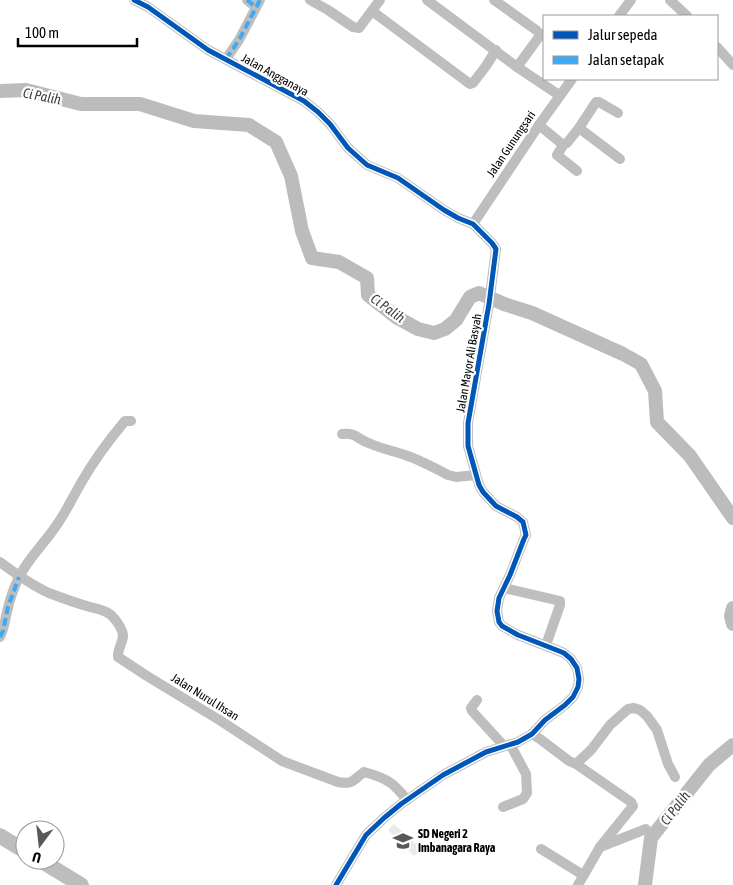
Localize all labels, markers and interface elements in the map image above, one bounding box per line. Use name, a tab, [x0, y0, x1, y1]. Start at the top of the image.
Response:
scale bar	[18, 15, 136, 47]
legend	[543, 15, 718, 80]
text: 100 m	[25, 24, 59, 41]
text: Jalur sepeda	[588, 26, 658, 43]
street label: Jalan Angganaya	[239, 51, 311, 99]
text: Jalan setapak	[588, 51, 665, 68]
water label: Ci Palih	[22, 84, 63, 108]
street label: Jalan Gunungsari	[484, 108, 538, 180]
water label: Ci Palih	[368, 290, 408, 326]
street label: Jalan Mayor Ali Basyah	[453, 312, 485, 414]
street label: Jalan Nurul Ihsan	[169, 671, 241, 723]
water label: Ci Palih	[657, 788, 693, 828]
north arrow	[15, 820, 65, 870]
place label: SD Negeri 2 Imbanagara Raya	[418, 827, 496, 855]
school or university icon: SD Negeri 2 Imbanagara Raya	[392, 830, 414, 852]
text: U	[31, 849, 43, 866]

